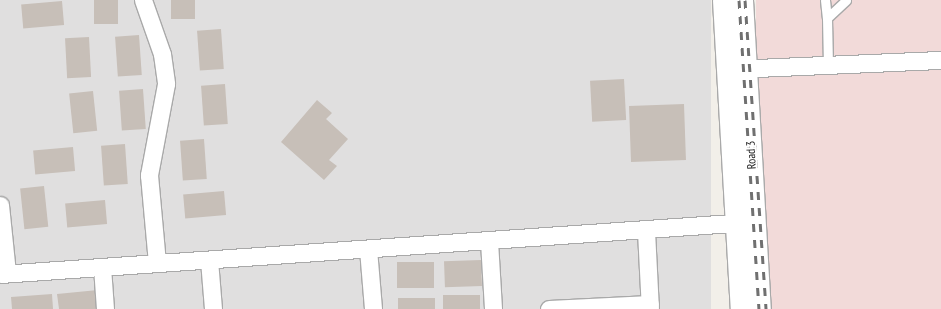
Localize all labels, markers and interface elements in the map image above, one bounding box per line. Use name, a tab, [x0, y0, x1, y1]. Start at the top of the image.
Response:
street label: Road 3	[743, 140, 759, 170]

